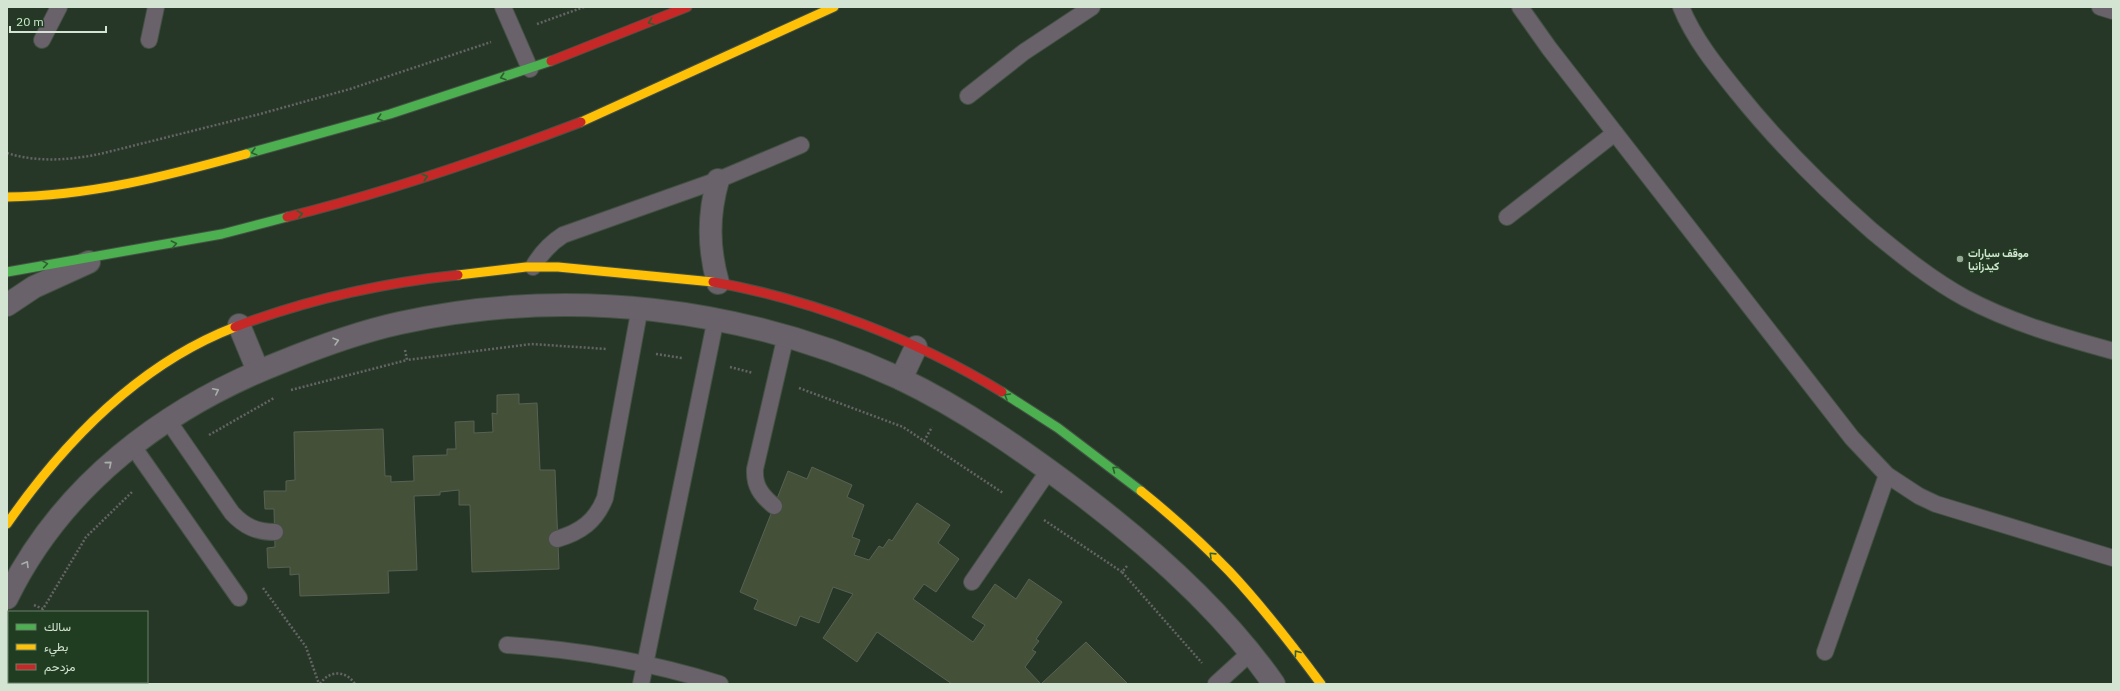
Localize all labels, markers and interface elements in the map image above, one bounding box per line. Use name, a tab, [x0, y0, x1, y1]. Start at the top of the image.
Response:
scale bar	[10, 8, 106, 34]
text: 20 m	[16, 14, 44, 29]
one-way arrow	[648, 17, 655, 25]
one-way arrow	[500, 73, 507, 81]
one-way arrow	[376, 113, 383, 122]
one-way arrow	[251, 147, 258, 156]
one-way arrow	[421, 173, 428, 182]
one-way arrow	[297, 210, 303, 218]
one-way arrow	[170, 240, 177, 248]
place label: موقف سيارات كيدزانيا	[1968, 246, 2029, 273]
marker: موقف سيارات كيدزانيا	[1955, 254, 1965, 264]
one-way arrow	[42, 260, 48, 269]
one-way arrow	[332, 337, 339, 346]
one-way arrow	[212, 389, 219, 396]
one-way arrow	[1004, 394, 1011, 401]
one-way arrow	[104, 462, 111, 469]
one-way arrow	[1112, 467, 1119, 474]
one-way arrow	[1209, 552, 1217, 560]
one-way arrow	[21, 561, 29, 568]
legend	[8, 611, 148, 683]
text: سالك	[44, 619, 71, 634]
text: بطيء	[44, 639, 68, 657]
one-way arrow	[1295, 650, 1302, 657]
text: مزدحم	[44, 659, 75, 675]

